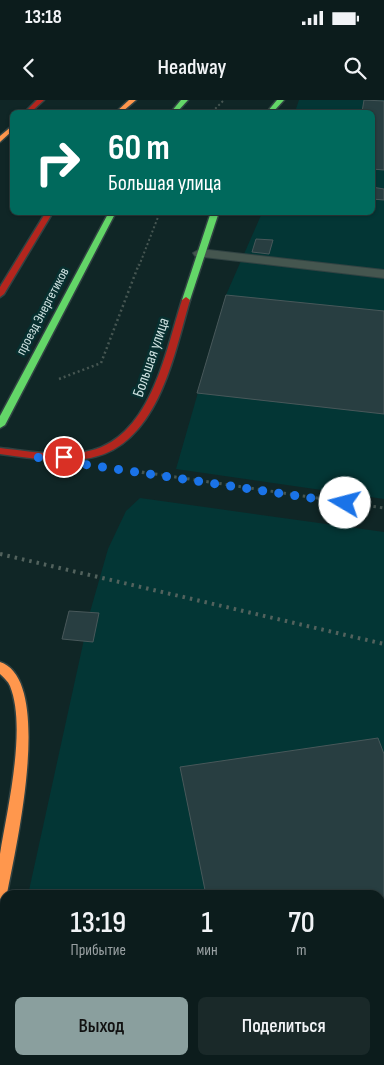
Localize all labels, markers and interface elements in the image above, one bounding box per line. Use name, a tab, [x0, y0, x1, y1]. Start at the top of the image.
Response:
text: 13:18	[25, 6, 62, 29]
icon: back	[15, 54, 43, 82]
text: Headway	[158, 54, 226, 81]
icon: search	[341, 54, 369, 82]
text: 60 m	[108, 127, 170, 170]
icon: right	[25, 130, 90, 195]
text: Большая улица	[108, 170, 221, 197]
street label: проезд Энергетиков	[12, 265, 73, 358]
street label: Большая улица	[129, 315, 174, 400]
pin	[43, 436, 85, 478]
icon: arrive	[50, 443, 78, 471]
position arrow	[318, 476, 370, 528]
text: 13:19	[70, 905, 126, 941]
text: 1	[201, 905, 213, 941]
text: 70	[288, 905, 315, 941]
text: Прибытие	[71, 941, 126, 960]
text: мин	[197, 941, 218, 960]
text: m	[296, 941, 306, 960]
button: Выход	[15, 997, 188, 1055]
button: Поделиться	[198, 997, 370, 1055]

